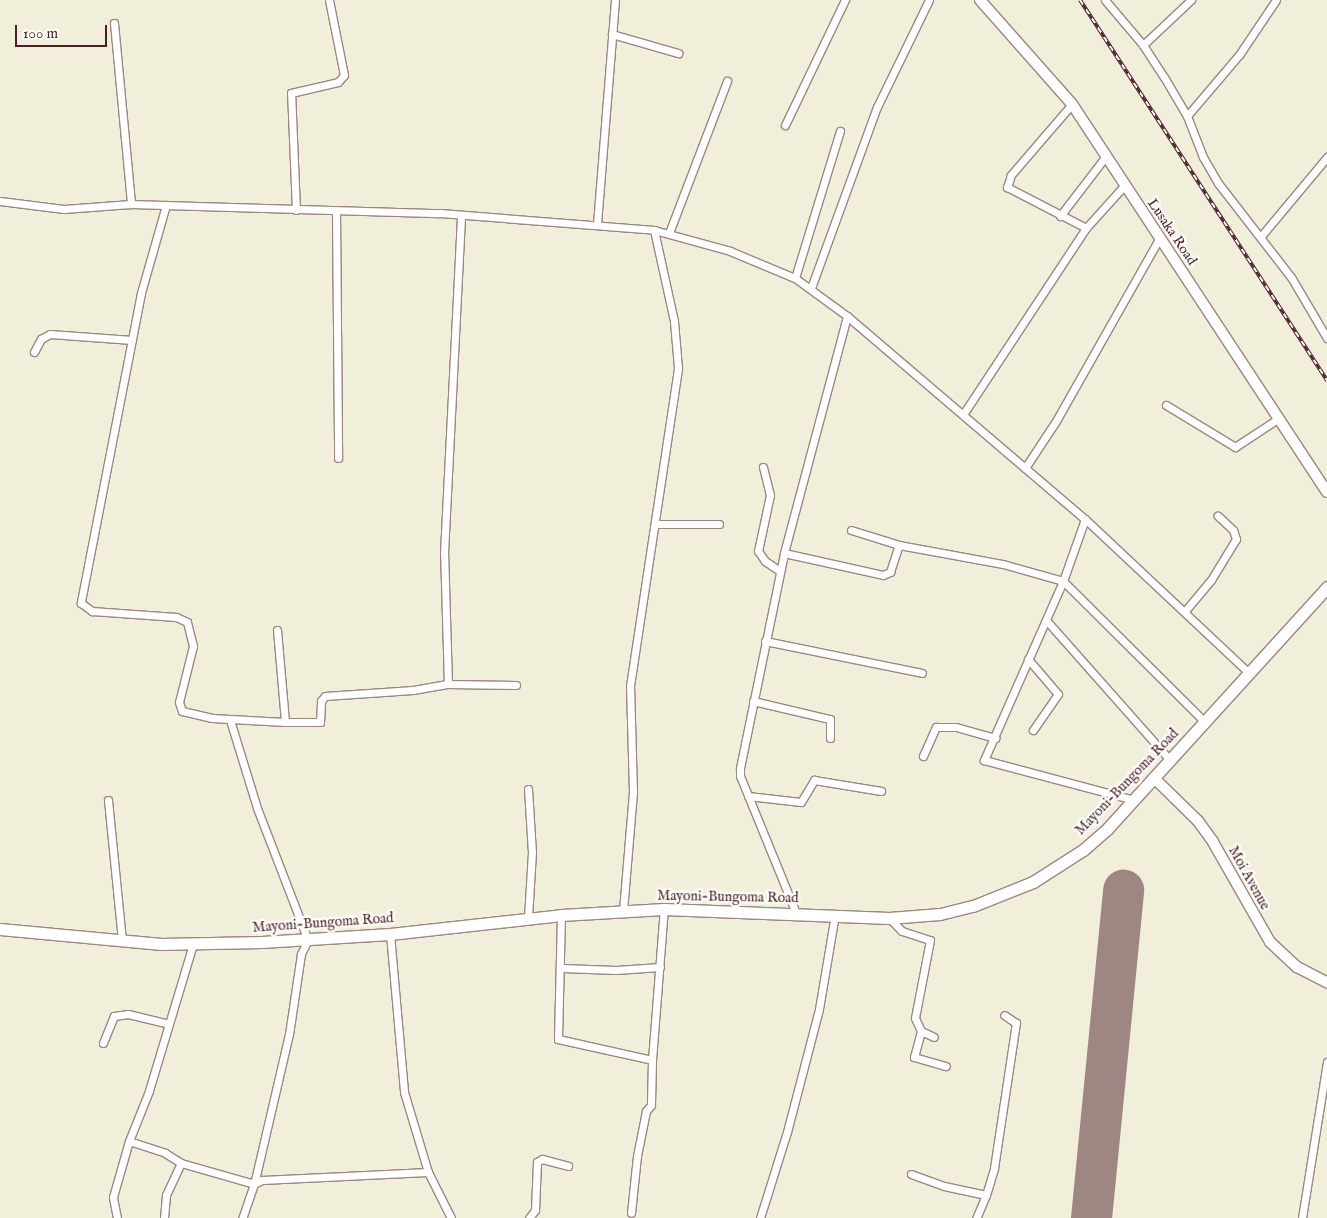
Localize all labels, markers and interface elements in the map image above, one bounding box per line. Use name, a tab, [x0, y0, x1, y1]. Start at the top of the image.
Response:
scale bar	[18, 15, 110, 47]
text: 100 m	[23, 24, 58, 43]
street label: Lusaka Road	[1144, 196, 1200, 268]
street label: Mayoni-Bungoma Road	[1072, 725, 1182, 839]
street label: Moi Avenue	[1225, 843, 1273, 913]
street label: Mayoni-Bungoma Road	[657, 887, 799, 907]
street label: Mayoni-Bungoma Road	[252, 910, 394, 936]

